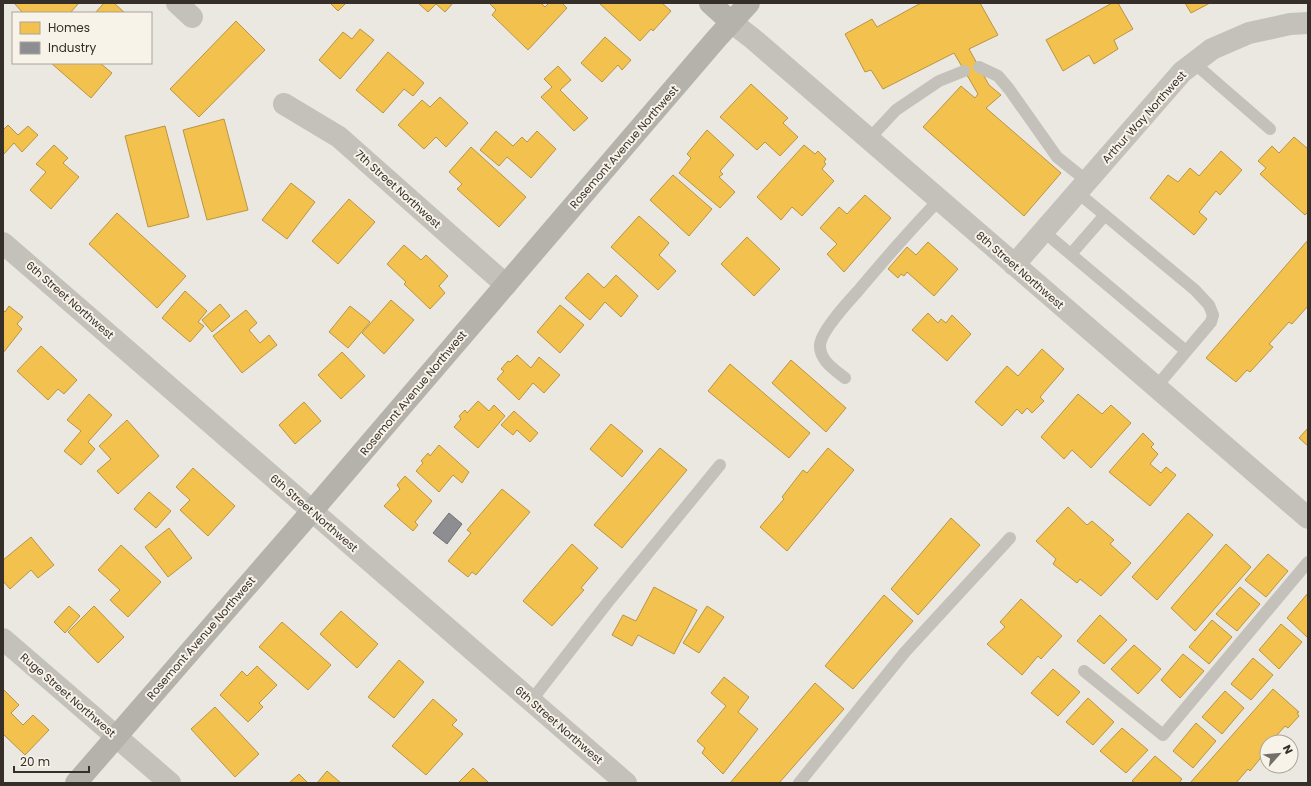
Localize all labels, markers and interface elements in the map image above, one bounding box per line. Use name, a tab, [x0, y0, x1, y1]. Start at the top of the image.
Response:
legend	[12, 12, 152, 64]
text: Homes	[48, 19, 90, 36]
text: Industry	[48, 39, 97, 56]
street label: Arthur Way Northwest	[1098, 67, 1190, 167]
street label: Rosemont Avenue Northwest	[566, 82, 682, 212]
street label: 7th Street Northwest	[352, 146, 444, 232]
street label: 8th Street Northwest	[973, 227, 1067, 313]
street label: 6th Street Northwest	[23, 257, 117, 343]
street label: Rosemont Avenue Northwest	[356, 327, 470, 459]
street label: 6th Street Northwest	[267, 470, 361, 556]
street label: Rosemont Avenue Northwest	[143, 573, 259, 703]
street label: Ruge Street Northwest	[17, 649, 119, 741]
street label: 6th Street Northwest	[512, 682, 606, 768]
north arrow	[1259, 734, 1299, 774]
text: N	[1279, 742, 1297, 757]
scale bar	[14, 748, 89, 774]
text: 20 m	[20, 753, 50, 770]

